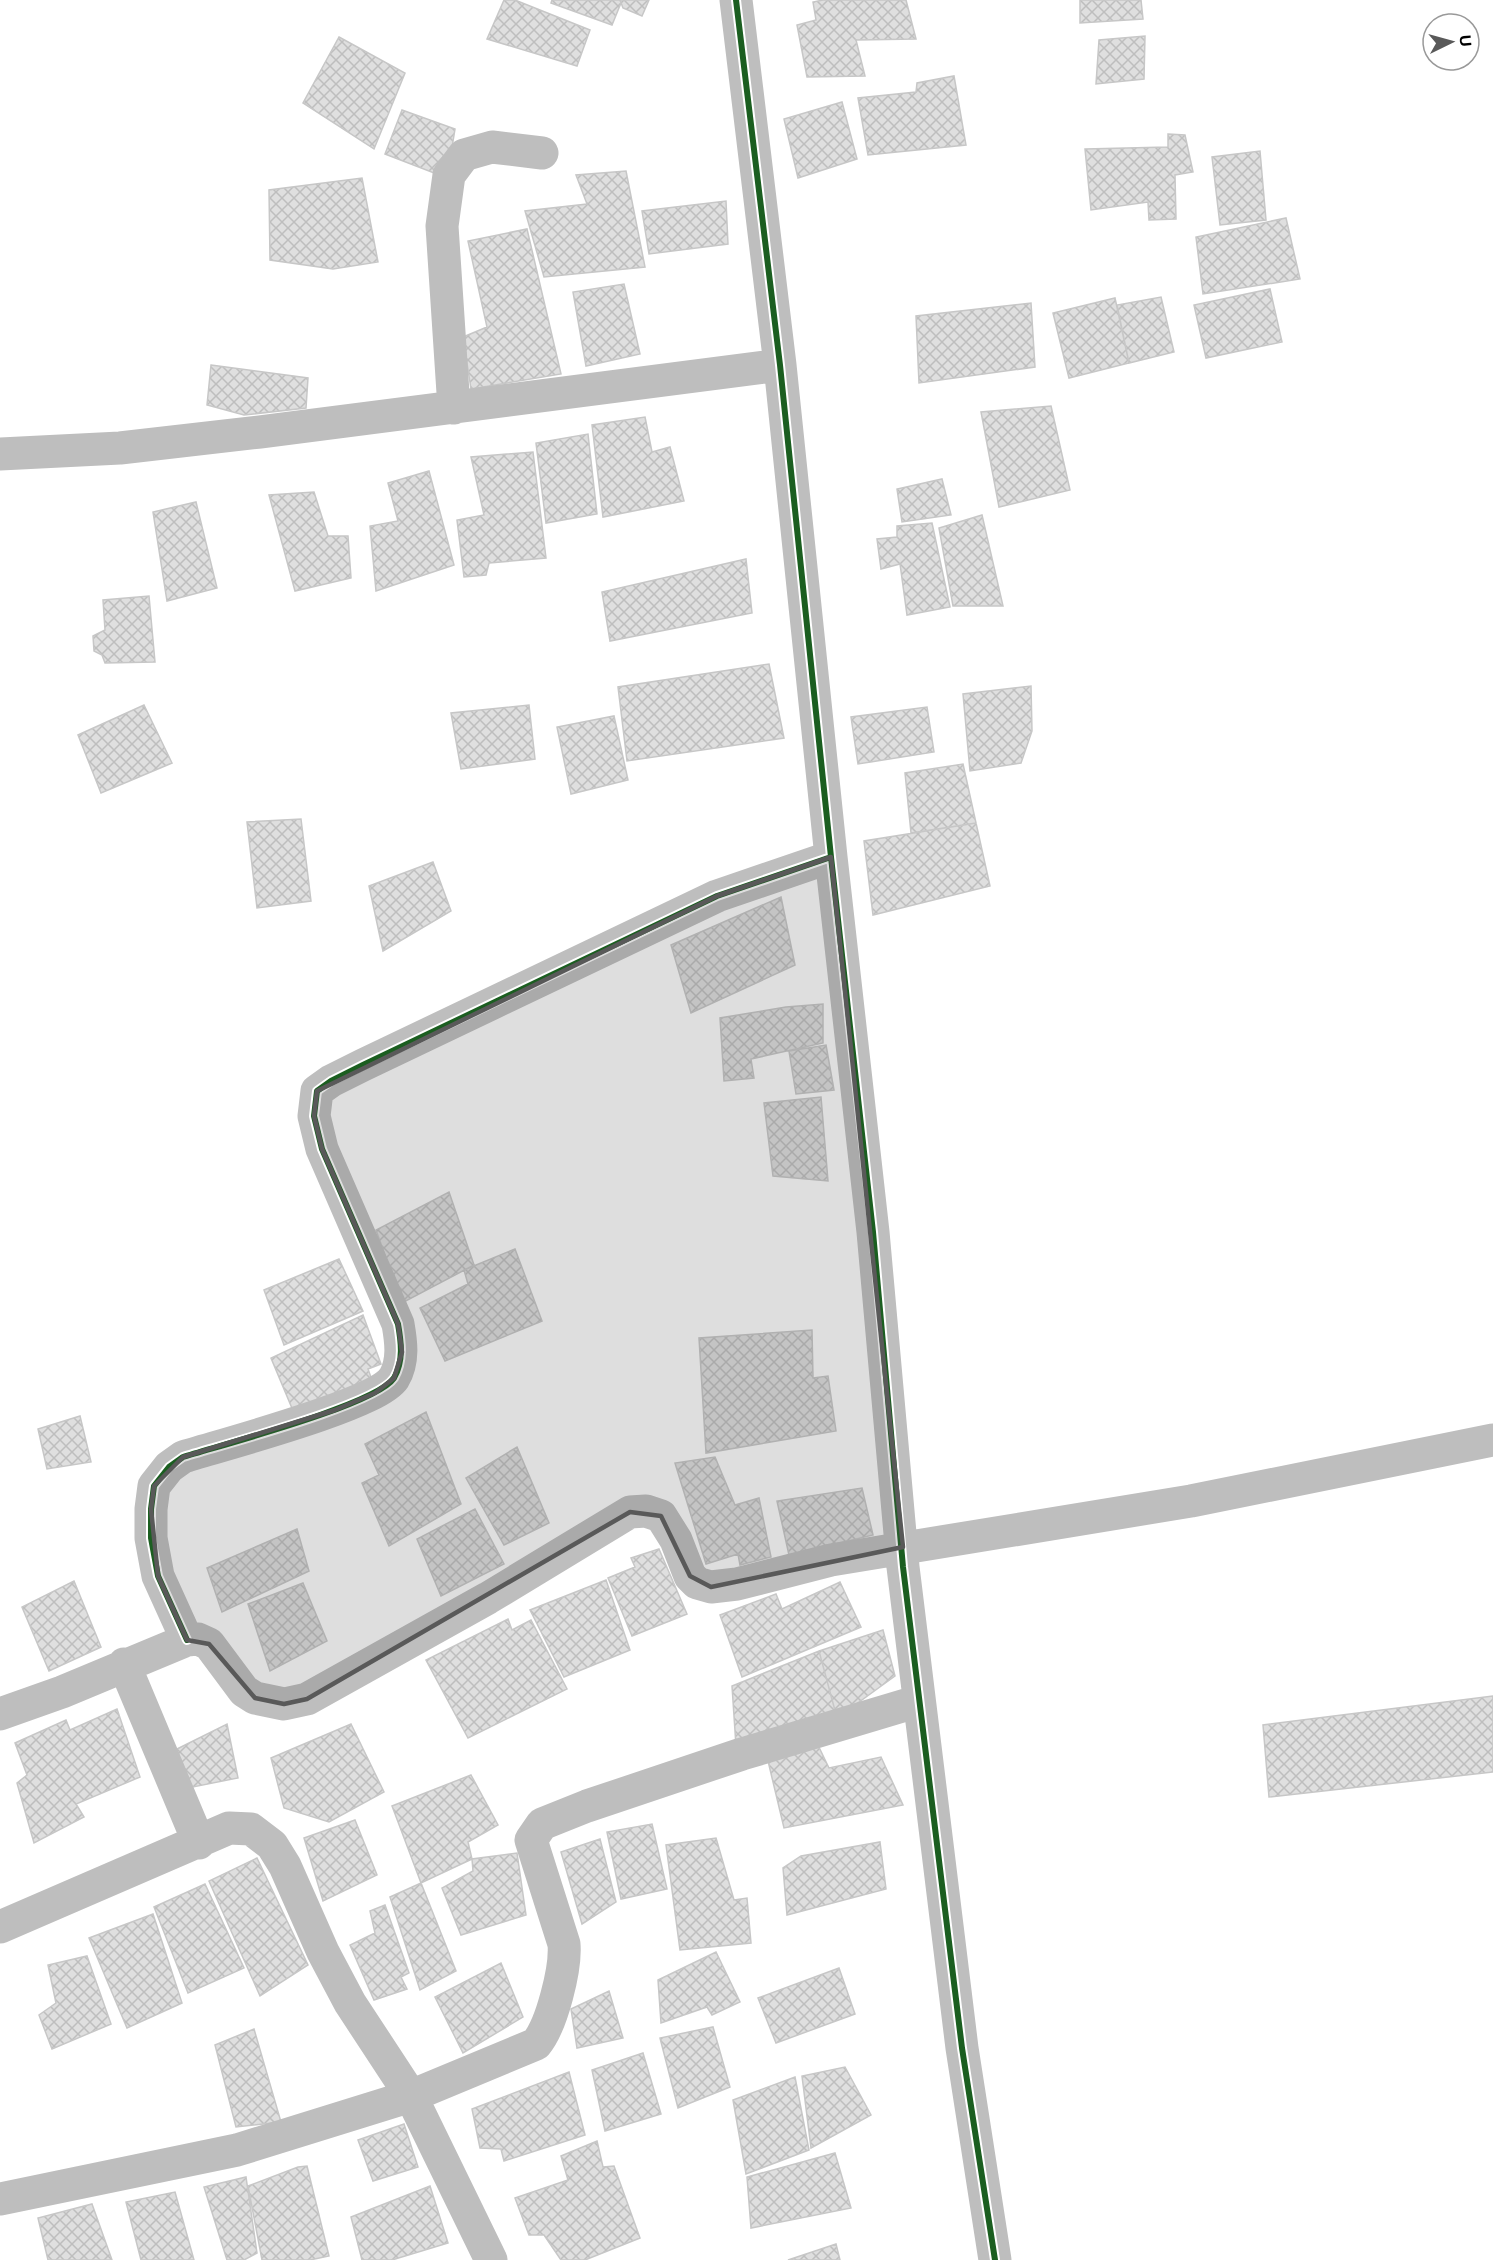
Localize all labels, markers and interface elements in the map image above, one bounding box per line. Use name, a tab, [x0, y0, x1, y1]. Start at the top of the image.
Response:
north arrow	[1421, 12, 1481, 72]
text: U	[1456, 34, 1474, 47]

